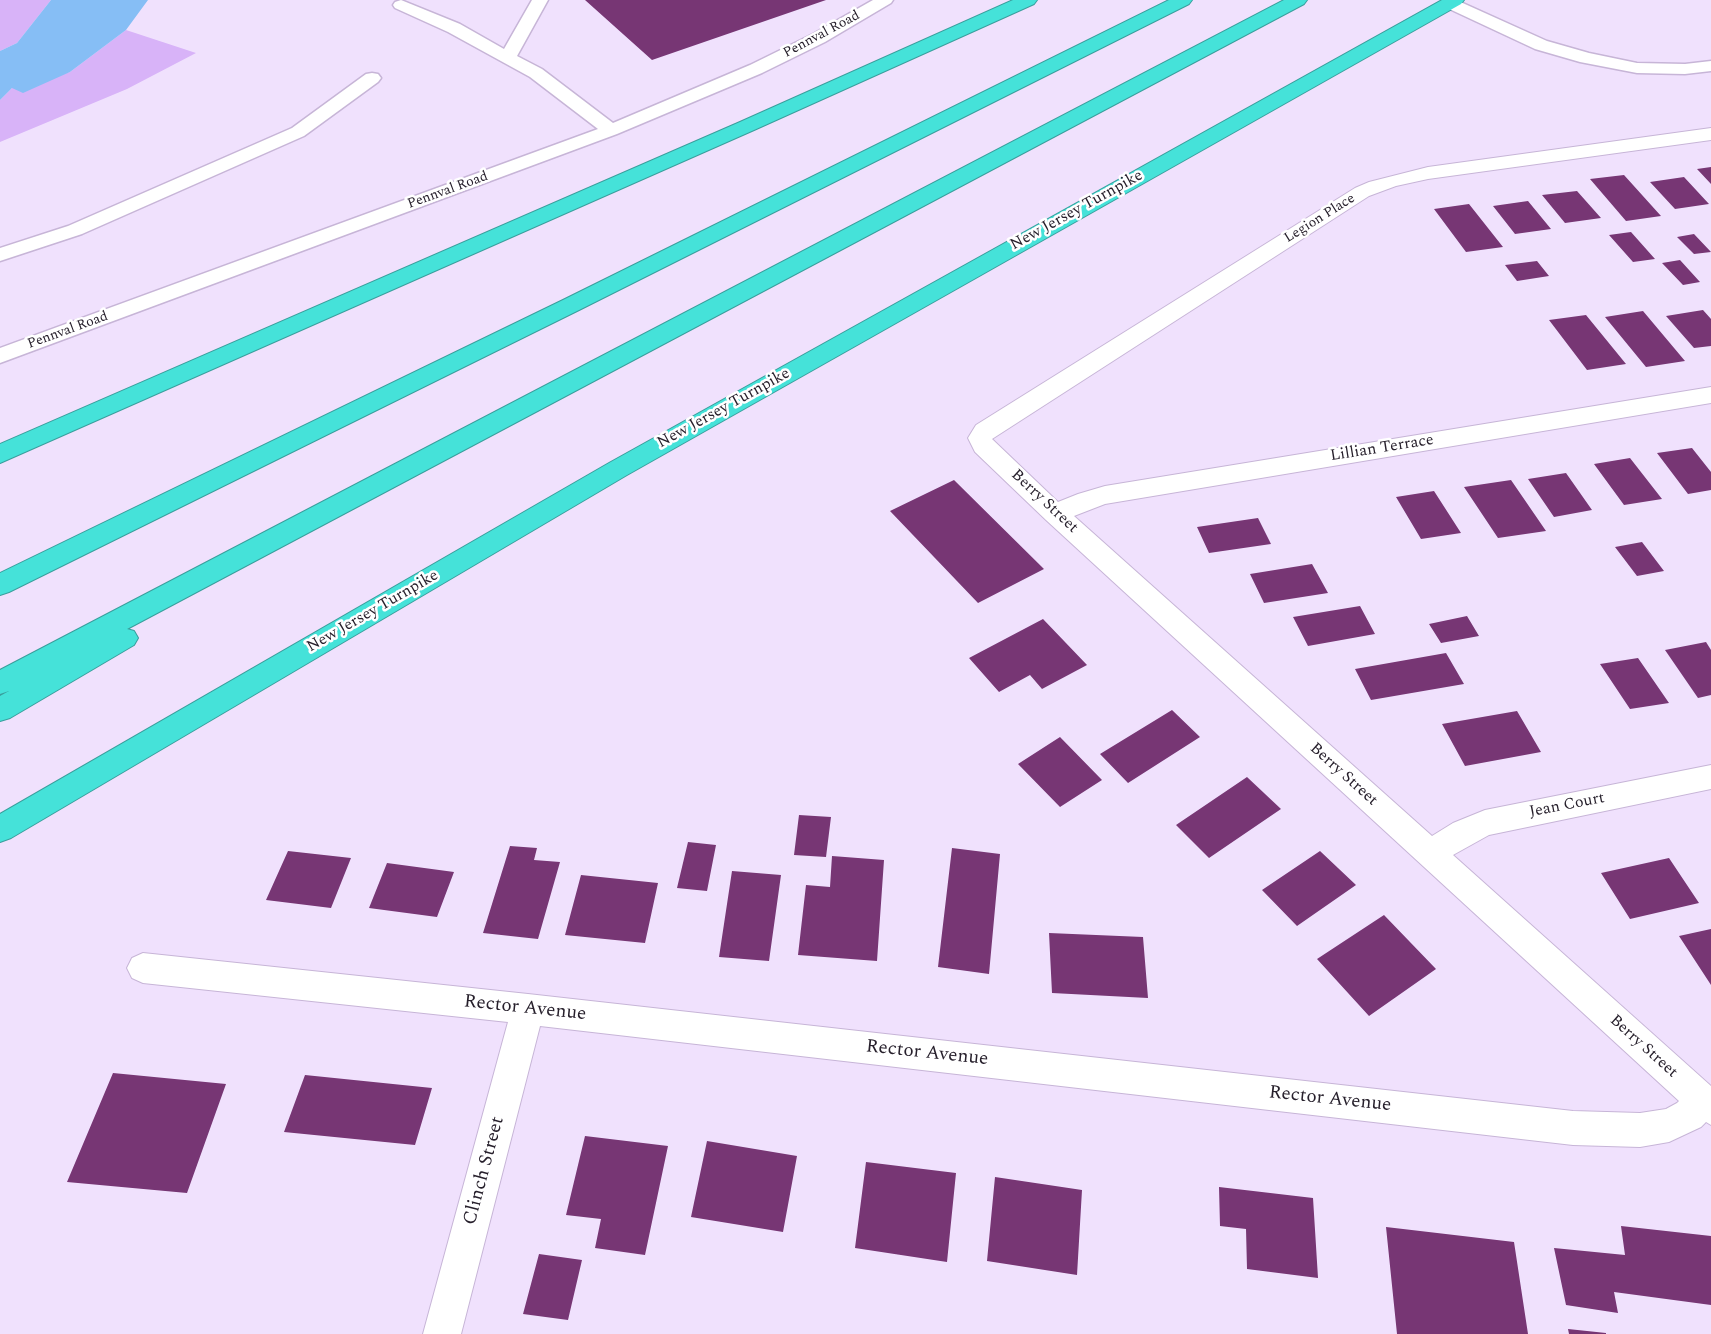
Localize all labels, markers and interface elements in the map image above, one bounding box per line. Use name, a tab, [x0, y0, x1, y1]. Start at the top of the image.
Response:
street label: Pennval Road	[781, 8, 863, 62]
street label: New Jersey Turnpike	[1007, 167, 1147, 255]
street label: Pennval Road	[406, 169, 490, 213]
street label: Legion Place	[1282, 191, 1358, 247]
street label: Pennval Road	[26, 309, 110, 353]
street label: New Jersey Turnpike	[654, 365, 794, 453]
street label: Lillian Terrace	[1329, 431, 1435, 467]
street label: Berry Street	[1006, 466, 1082, 538]
street label: New Jersey Turnpike	[304, 567, 442, 657]
street label: Berry Street	[1305, 739, 1381, 811]
street label: Jean Court	[1528, 789, 1606, 823]
street label: Rector Avenue	[463, 991, 587, 1027]
street label: Berry Street	[1605, 1011, 1681, 1083]
street label: Rector Avenue	[865, 1036, 989, 1072]
street label: Rector Avenue	[1268, 1082, 1392, 1118]
street label: Clinch Street	[460, 1114, 510, 1228]

